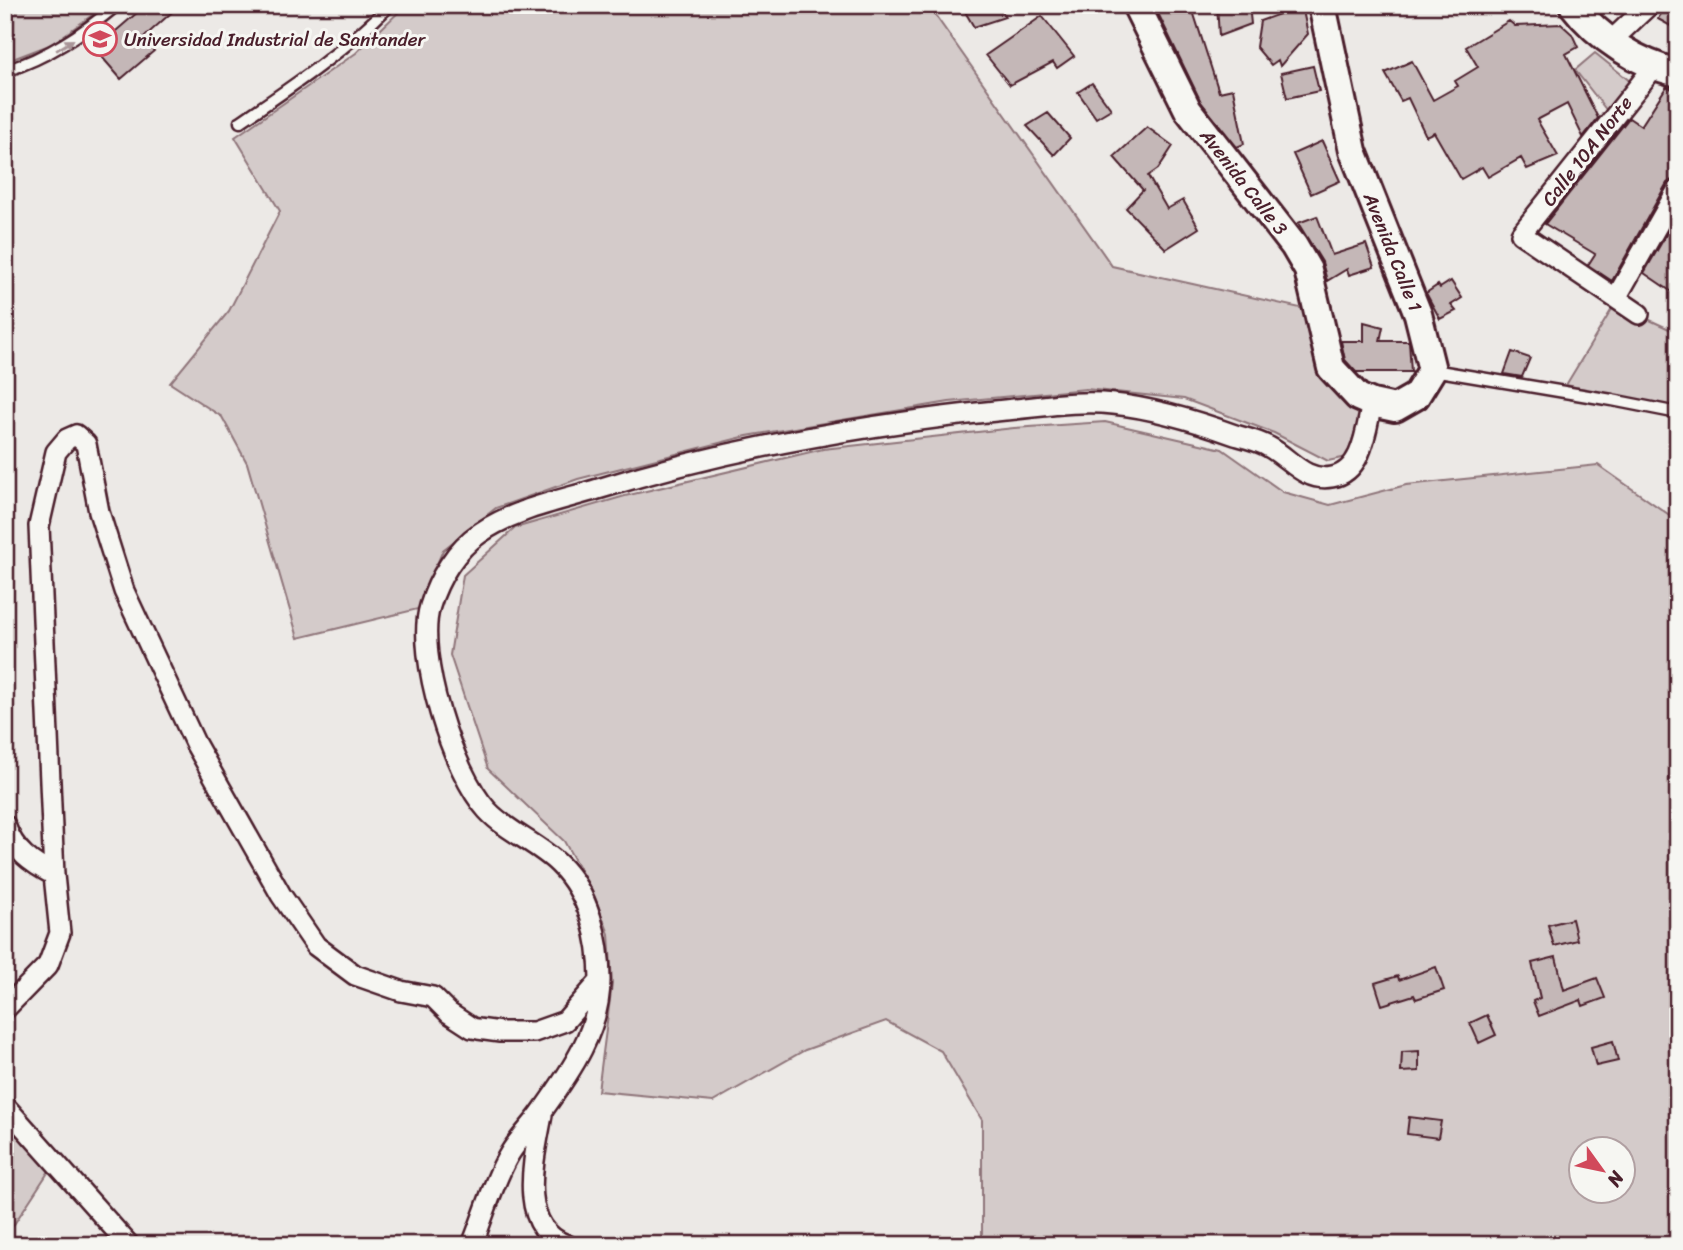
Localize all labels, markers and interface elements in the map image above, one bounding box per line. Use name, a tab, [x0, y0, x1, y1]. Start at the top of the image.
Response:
school or university icon: Universidad Industrial de Santander	[81, 20, 119, 58]
place label: Universidad Industrial de Santander	[124, 23, 427, 56]
one-way arrow	[55, 38, 74, 51]
street label: Calle 10A Norte	[1533, 88, 1641, 214]
street label: Avenida Calle 3	[1191, 120, 1297, 243]
street label: Avenida Calle 1	[1354, 186, 1432, 317]
north arrow	[1568, 1134, 1638, 1204]
text: N	[1598, 1164, 1634, 1194]

